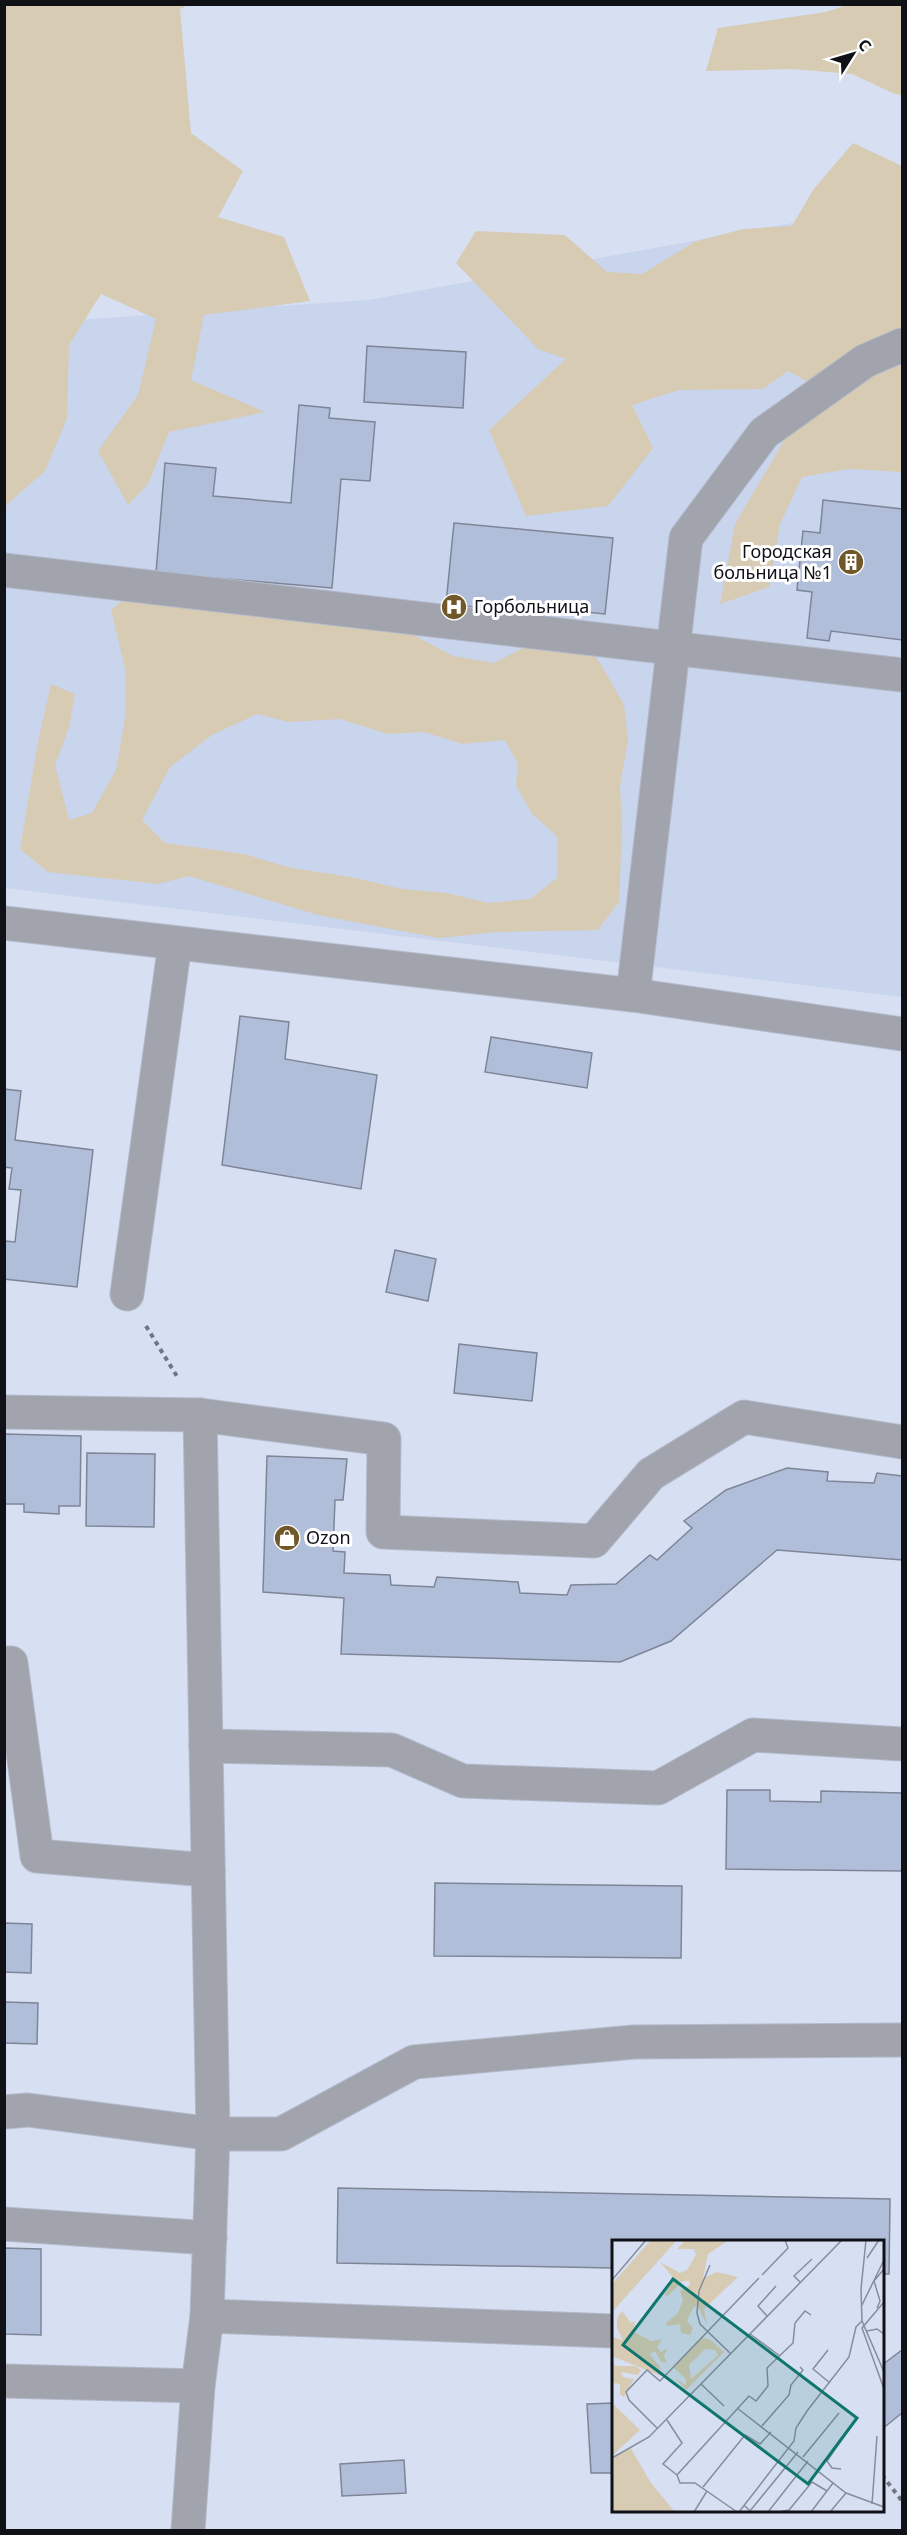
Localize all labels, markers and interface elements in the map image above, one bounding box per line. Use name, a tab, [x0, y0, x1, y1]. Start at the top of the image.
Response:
north arrow	[823, 24, 883, 84]
text: С	[853, 34, 877, 56]
place label: Городская больница №1	[714, 539, 832, 584]
building icon: Городская больница №1	[836, 547, 866, 577]
hospital icon: Горбольница	[439, 592, 469, 622]
place label: Горбольница	[474, 594, 589, 618]
shop icon: Ozon	[272, 1523, 302, 1553]
place label: Ozon	[306, 1525, 351, 1549]
inset map	[612, 2240, 883, 2511]

